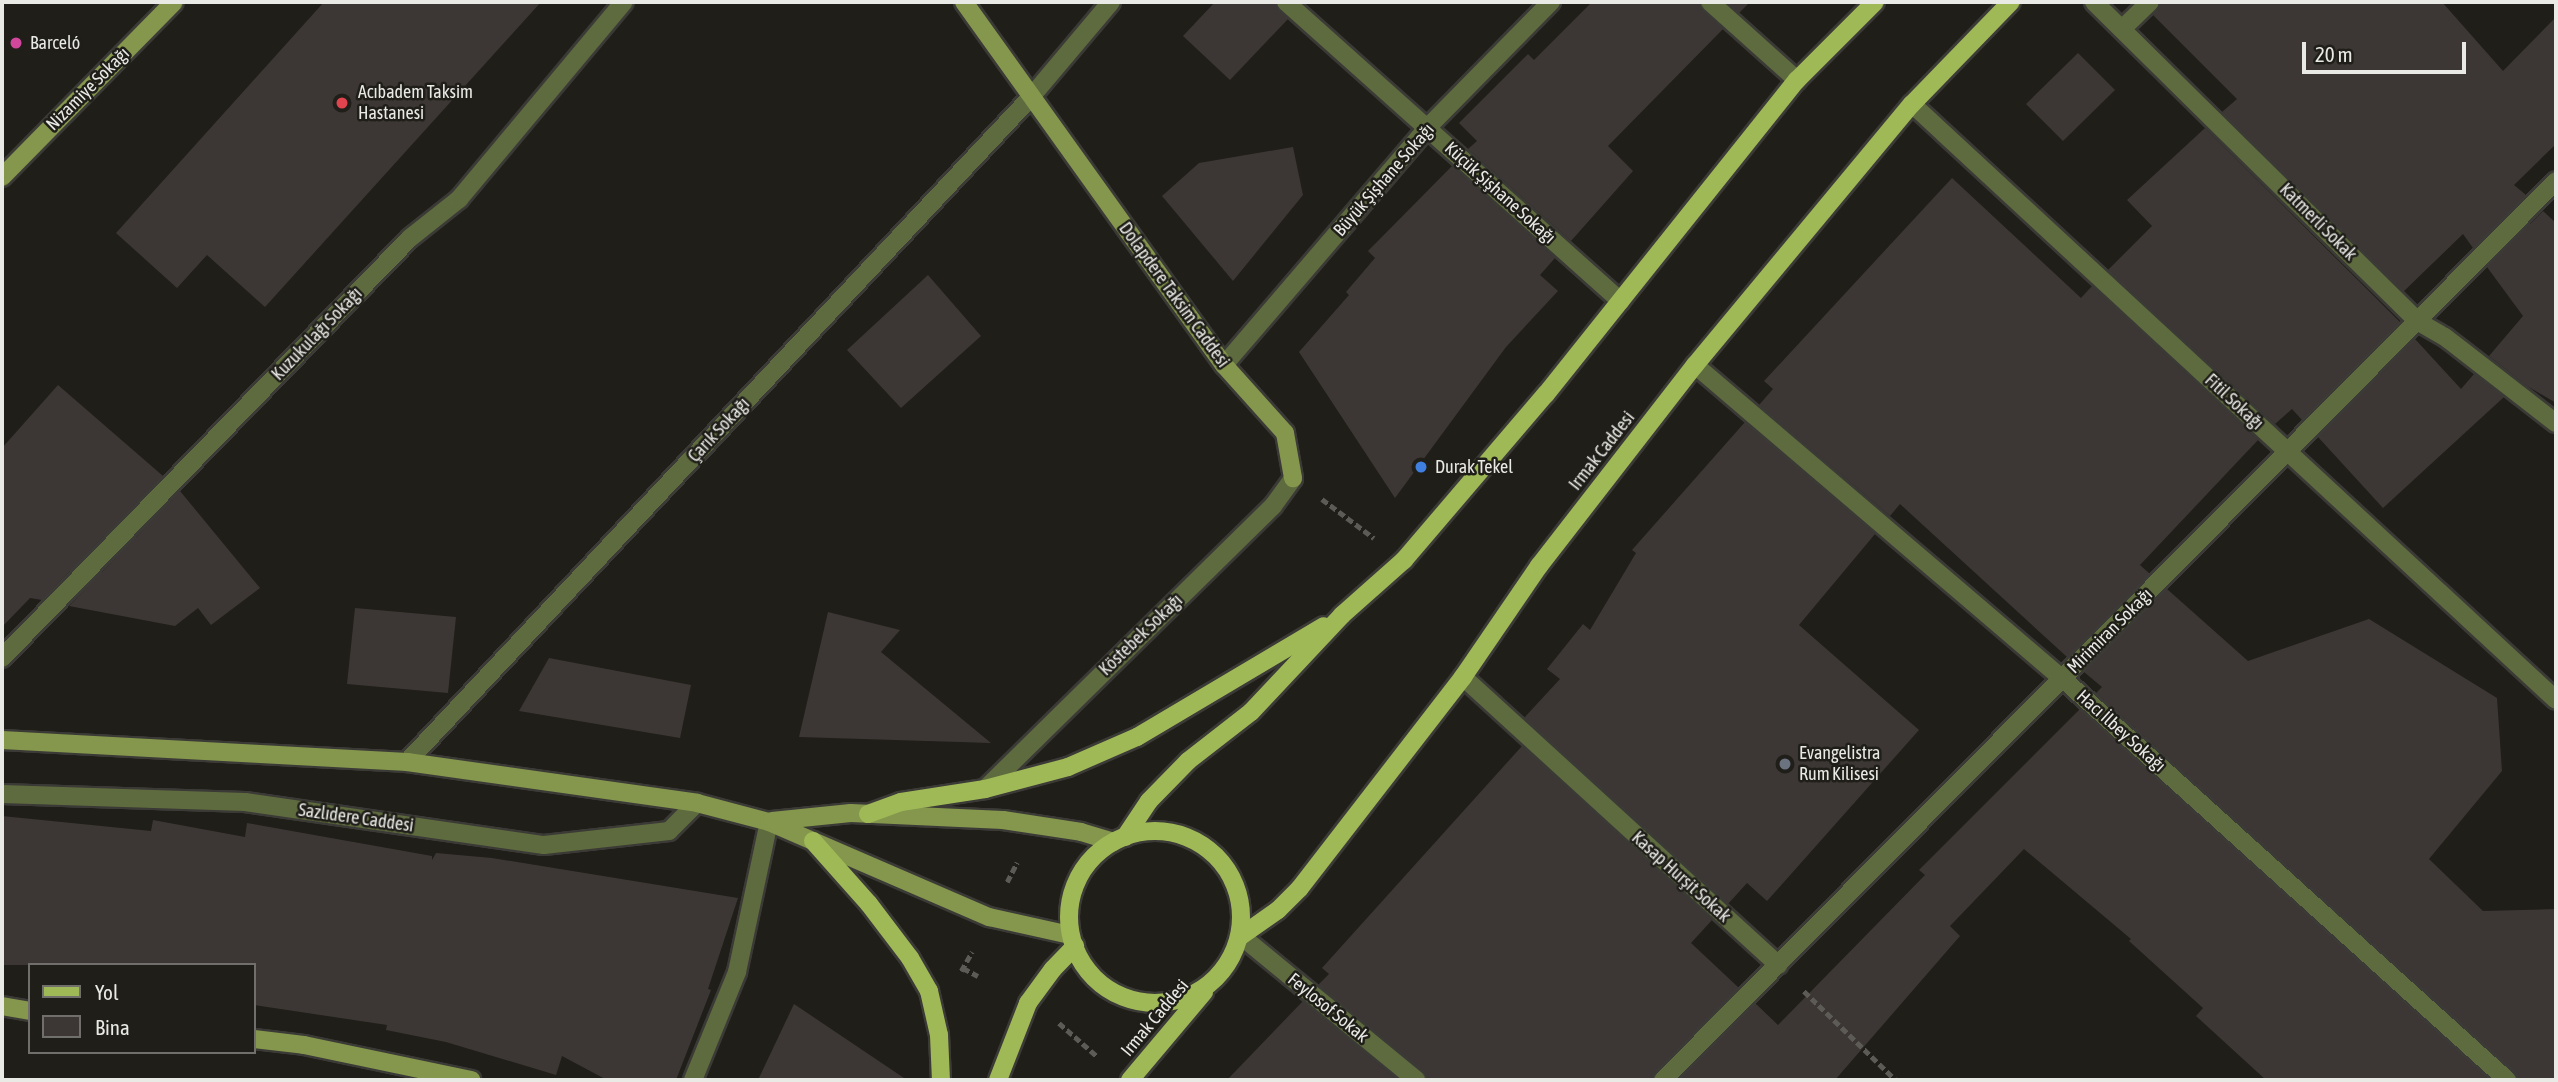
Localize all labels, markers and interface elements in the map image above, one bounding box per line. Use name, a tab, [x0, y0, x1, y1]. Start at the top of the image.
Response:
scale bar	[2306, 28, 2470, 72]
place label: Barceló	[30, 32, 80, 54]
marker: Barceló	[8, 35, 24, 51]
text: 20 m	[2315, 42, 2353, 66]
street label: Nizamiye Sokağı	[42, 43, 134, 135]
place label: Acıbadem Taksim Hastanesi	[358, 82, 473, 124]
marker: Acıbadem Taksim Hastanesi	[332, 93, 352, 113]
street label: Büyük Şişhane Sokağı	[1329, 119, 1439, 241]
street label: Küçük Şişhane Sokağı	[1440, 138, 1560, 248]
street label: Katmerli Sokak	[2275, 179, 2361, 265]
street label: Dolapdere Taksim Caddesi	[1114, 218, 1234, 372]
street label: Kuzukulağı Sokağı	[267, 283, 367, 385]
street label: Fitil Sokağı	[2200, 370, 2268, 434]
street label: Çarık Sokağı	[684, 393, 754, 467]
street label: Irmak Caddesi	[1565, 407, 1639, 495]
place label: Durak Tekel	[1435, 456, 1513, 478]
marker: Durak Tekel	[1413, 459, 1429, 475]
street label: Mirimiran Sokağı	[2063, 584, 2157, 678]
street label: Köstebek Sokağı	[1095, 590, 1187, 680]
street label: Hacı İlbey Sokağı	[2072, 685, 2170, 777]
place label: Evangelistra Rum Kilisesi	[1799, 743, 1880, 786]
marker: Evangelistra Rum Kilisesi	[1777, 756, 1793, 772]
street label: Sazlıdere Caddesi	[297, 799, 415, 837]
street label: Kasap Hurşit Sokak	[1627, 827, 1735, 927]
legend	[28, 963, 256, 1054]
street label: Feylosof Sokak	[1283, 969, 1373, 1047]
street label: Irmak Caddesi	[1117, 975, 1193, 1061]
text: Yol	[95, 980, 119, 1004]
text: Bina	[95, 1015, 130, 1039]

